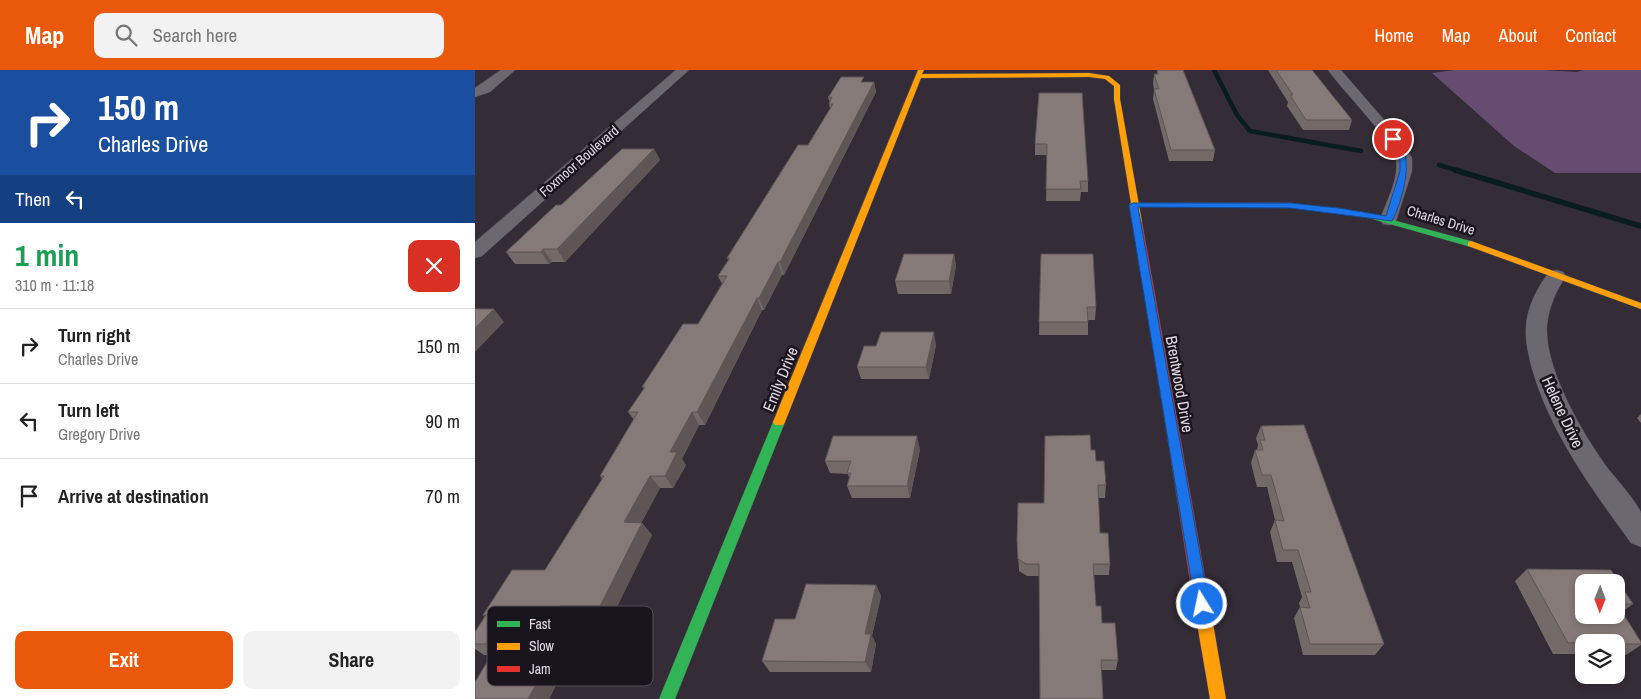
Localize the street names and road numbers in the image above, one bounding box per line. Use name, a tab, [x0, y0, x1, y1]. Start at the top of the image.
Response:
street label: Foxmoor Boulevard	[536, 122, 622, 200]
street label: Charles Drive	[1405, 201, 1477, 239]
street label: Brentwood Drive	[1161, 334, 1199, 434]
street label: Emily Drive	[757, 343, 803, 415]
street label: Helene Drive	[1537, 373, 1589, 451]

